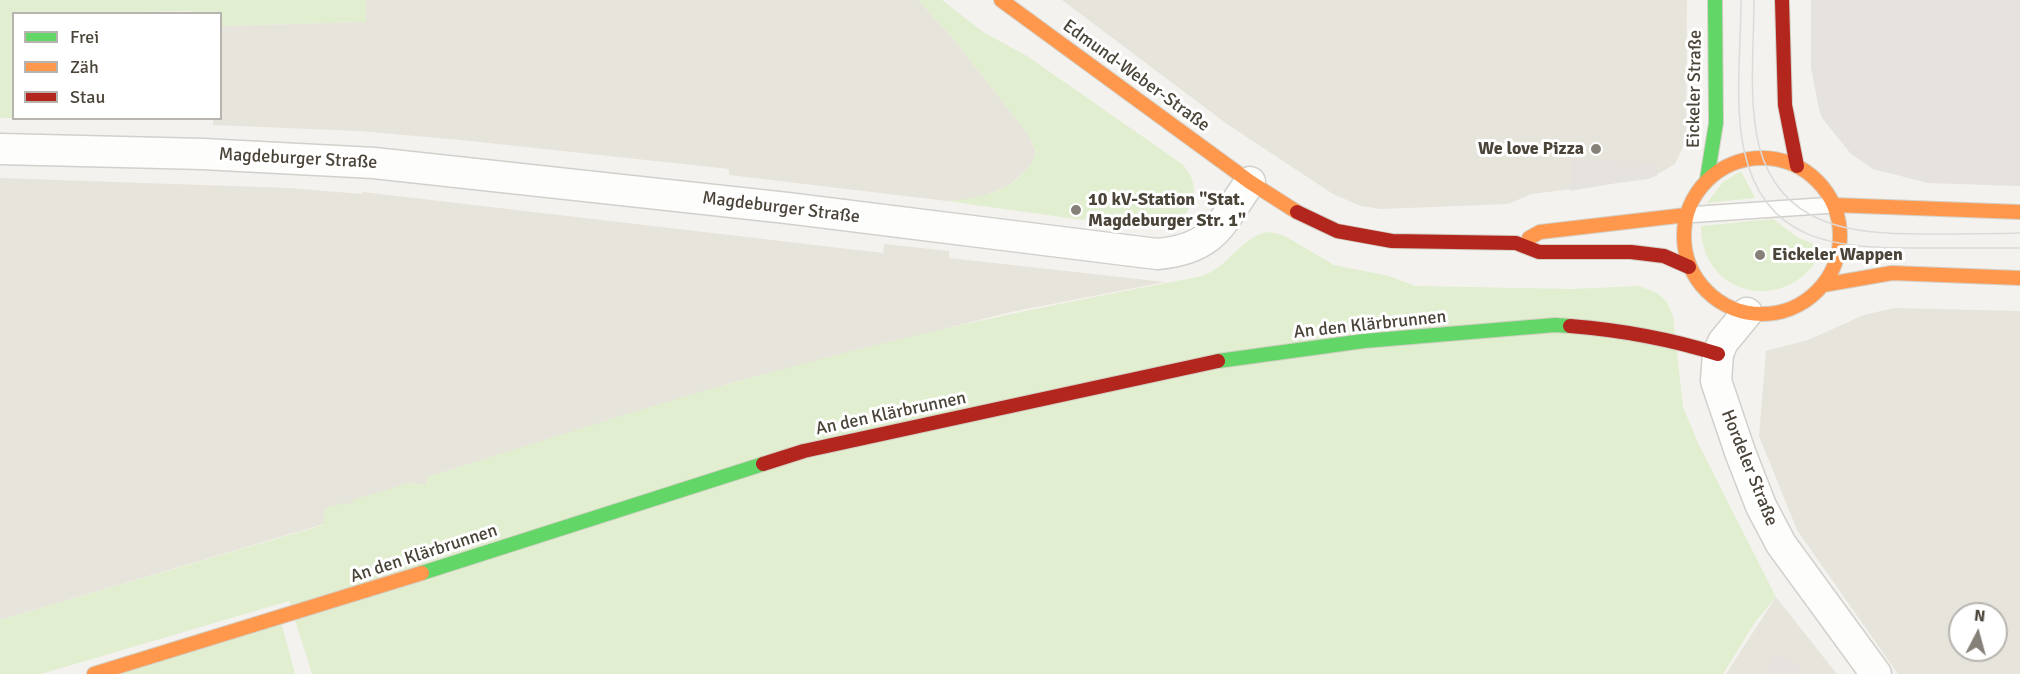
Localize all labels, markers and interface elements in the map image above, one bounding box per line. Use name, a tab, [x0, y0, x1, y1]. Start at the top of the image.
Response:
legend	[12, 12, 222, 120]
street label: Edmund-Weber-Straße	[1058, 15, 1214, 137]
text: Frei	[70, 26, 99, 48]
street label: Eickeler Straße	[1683, 30, 1707, 148]
text: Zäh	[70, 56, 99, 78]
text: Stau	[70, 86, 105, 108]
place label: We love Pizza	[1478, 138, 1584, 160]
marker: We love Pizza	[1589, 142, 1603, 156]
street label: Magdeburger Straße	[218, 144, 378, 174]
street label: Magdeburger Straße	[701, 188, 861, 228]
place label: 10 kV-Station "Stat. Magdeburger Str. 1"	[1088, 189, 1246, 232]
marker: 10 kV-Station "Stat. Magdeburger Str. 1"	[1069, 203, 1083, 217]
place label: Eickeler Wappen	[1772, 244, 1903, 266]
marker: Eickeler Wappen	[1753, 248, 1767, 262]
street label: An den Klärbrunnen	[1293, 306, 1447, 344]
street label: An den Klärbrunnen	[814, 387, 968, 441]
street label: Hordeler Straße	[1716, 407, 1782, 529]
street label: An den Klärbrunnen	[348, 520, 500, 588]
north arrow	[1948, 602, 2008, 662]
text: N	[1973, 606, 1986, 627]

